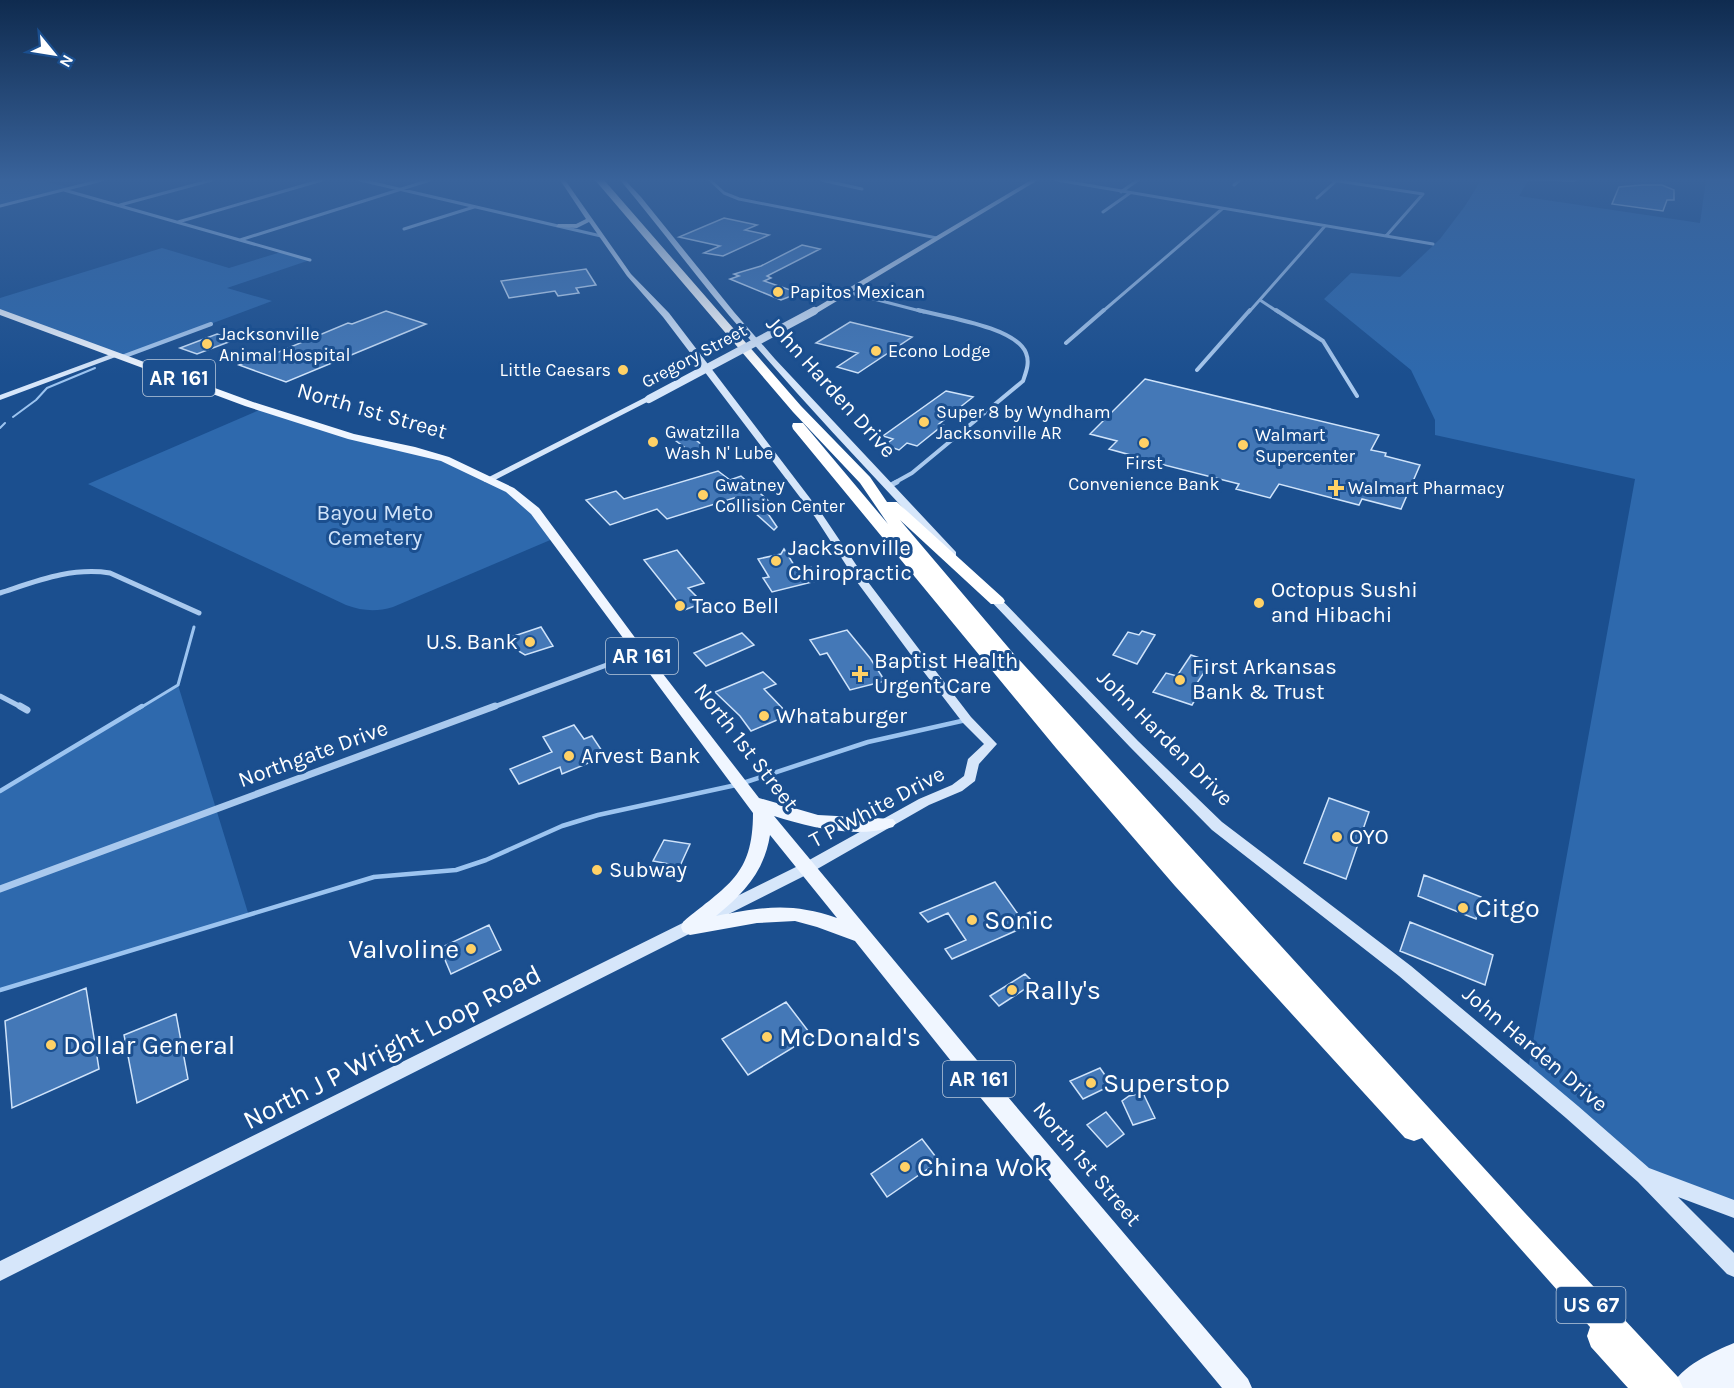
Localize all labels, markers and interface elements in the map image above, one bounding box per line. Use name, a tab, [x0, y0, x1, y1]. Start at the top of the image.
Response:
north arrow	[24, 24, 84, 84]
text: N	[55, 52, 78, 71]
place label: Papitos Mexican	[790, 281, 925, 303]
marker: Papitos Mexican	[771, 285, 785, 299]
street label: John Harden Drive	[761, 311, 901, 463]
street label: Gregory Street	[638, 319, 751, 393]
place label: Jacksonville Animal Hospital	[219, 323, 351, 366]
marker: Jacksonville Animal Hospital	[200, 337, 214, 351]
place label: Econo Lodge	[888, 340, 991, 362]
marker: Econo Lodge	[869, 344, 883, 358]
place label: Little Caesars	[500, 359, 611, 381]
road number: AR 161	[143, 360, 215, 396]
marker: Little Caesars	[616, 363, 630, 377]
street label: North 1st Street	[294, 377, 450, 445]
place label: Super 8 by Wyndham Jacksonville AR	[936, 401, 1111, 444]
marker: Super 8 by Wyndham Jacksonville AR	[917, 415, 931, 429]
place label: Gwatzilla Wash N' Lube	[665, 421, 773, 464]
place label: Walmart Supercenter	[1255, 424, 1355, 467]
marker: Gwatzilla Wash N' Lube	[646, 435, 660, 449]
marker: First Convenience Bank	[1137, 436, 1151, 450]
marker: Walmart Supercenter	[1236, 438, 1250, 452]
place label: First Convenience Bank	[1068, 452, 1220, 495]
place label: Gwatney Collision Center	[715, 474, 845, 517]
place label: Walmart Pharmacy	[1348, 477, 1505, 499]
marker: Walmart Pharmacy	[1329, 481, 1343, 495]
marker: Gwatney Collision Center	[696, 488, 710, 502]
park label: Bayou Meto Cemetery	[317, 500, 433, 551]
place label: Jacksonville Chiropractic	[788, 535, 912, 586]
marker: Jacksonville Chiropractic	[769, 554, 783, 568]
place label: Octopus Sushi and Hibachi	[1271, 577, 1418, 628]
place label: Taco Bell	[692, 593, 779, 619]
marker: Octopus Sushi and Hibachi	[1252, 596, 1266, 610]
marker: Taco Bell	[673, 599, 687, 613]
place label: U.S. Bank	[426, 629, 518, 655]
marker: U.S. Bank	[523, 635, 537, 649]
road number: AR 161	[606, 638, 678, 674]
place label: Baptist Health Urgent Care	[874, 648, 1018, 699]
place label: First Arkansas Bank & Trust	[1192, 654, 1337, 705]
marker: Baptist Health Urgent Care	[851, 665, 869, 683]
street label: John Harden Drive	[1092, 665, 1238, 811]
marker: First Arkansas Bank & Trust	[1173, 673, 1187, 687]
street label: North 1st Street	[688, 678, 804, 816]
place label: Whataburger	[776, 703, 907, 729]
marker: Whataburger	[757, 709, 771, 723]
street label: Northgate Drive	[235, 715, 391, 793]
place label: Arvest Bank	[581, 743, 700, 769]
marker: Arvest Bank	[562, 749, 576, 763]
street label: T P White Drive	[805, 760, 949, 854]
place label: OYO	[1349, 824, 1389, 850]
marker: OYO	[1330, 830, 1344, 844]
place label: Subway	[609, 857, 687, 883]
marker: Subway	[590, 863, 604, 877]
place label: Citgo	[1475, 892, 1540, 924]
marker: Citgo	[1456, 901, 1470, 915]
place label: Sonic	[984, 904, 1053, 936]
marker: Sonic	[965, 913, 979, 927]
place label: Valvoline	[348, 933, 459, 965]
marker: Valvoline	[464, 942, 478, 956]
street label: North J P Wright Loop Road	[238, 958, 546, 1136]
place label: Rally's	[1024, 974, 1101, 1006]
street label: John Harden Drive	[1457, 981, 1613, 1117]
marker: Rally's	[1005, 983, 1019, 997]
place label: McDonald's	[779, 1021, 921, 1053]
place label: Dollar General	[63, 1029, 235, 1061]
marker: McDonald's	[760, 1030, 774, 1044]
marker: Dollar General	[44, 1038, 58, 1052]
road number: AR 161	[943, 1061, 1015, 1097]
place label: Superstop	[1103, 1067, 1230, 1099]
marker: Superstop	[1084, 1076, 1098, 1090]
street label: North 1st Street	[1027, 1096, 1147, 1232]
place label: China Wok	[917, 1151, 1049, 1183]
marker: China Wok	[898, 1160, 912, 1174]
road number: US 67	[1556, 1287, 1626, 1323]

